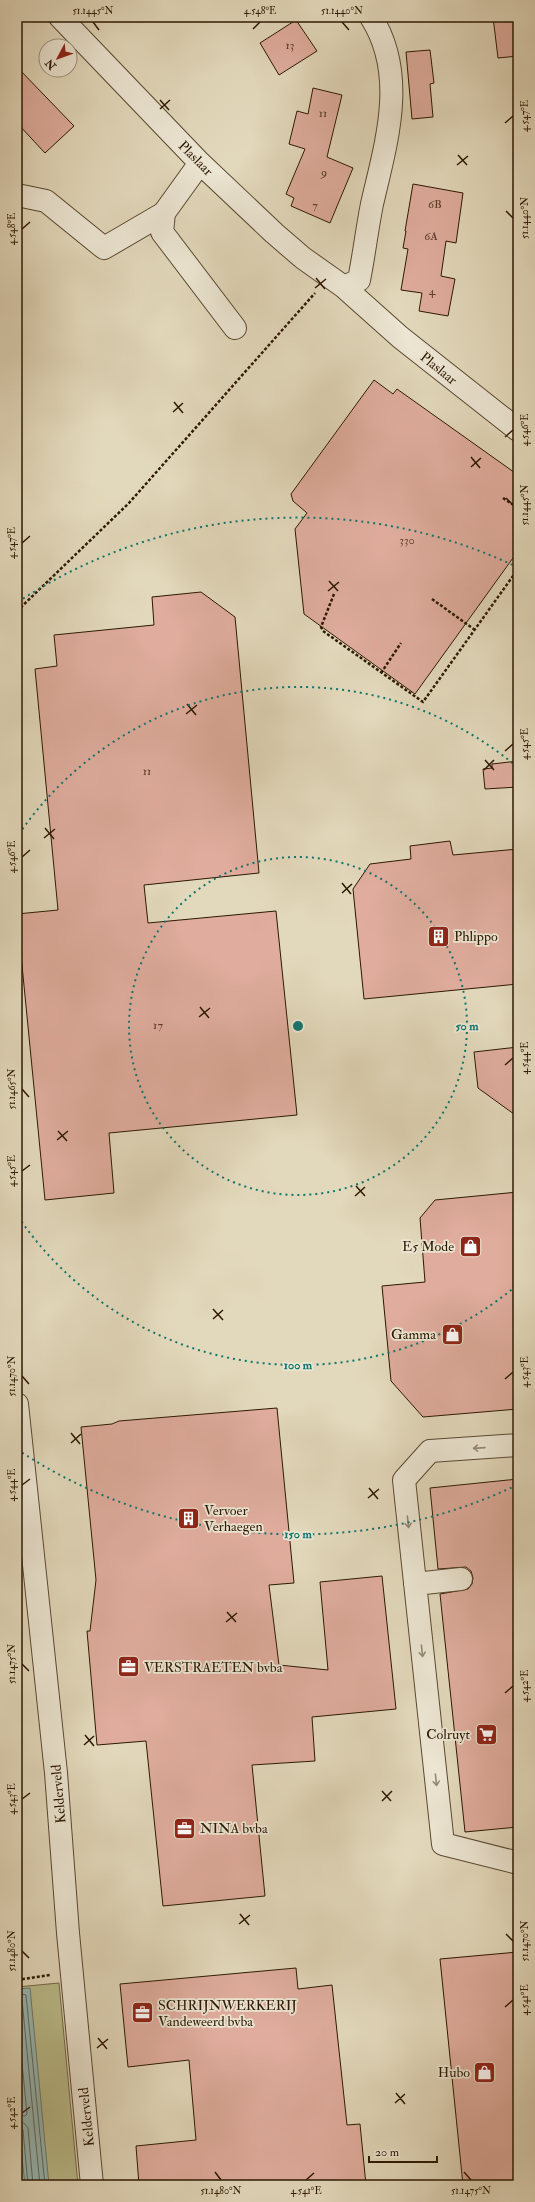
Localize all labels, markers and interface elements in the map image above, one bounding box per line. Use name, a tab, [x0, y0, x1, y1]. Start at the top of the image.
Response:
text: 51.1445°N	[72, 5, 114, 17]
text: 4.548°E	[244, 5, 276, 17]
text: 51.1440°N	[321, 5, 363, 17]
north arrow	[38, 38, 78, 78]
house number: 13	[286, 38, 294, 53]
text: N	[42, 55, 60, 73]
text: 4.547°E	[519, 100, 531, 132]
house number: 11	[319, 106, 327, 121]
street label: Plaslaar	[175, 137, 217, 180]
house number: 9	[320, 165, 327, 180]
house number: 6B	[428, 197, 442, 212]
text: 51.1440°N	[519, 197, 531, 239]
house number: 7	[312, 198, 318, 213]
text: 4.548°E	[6, 213, 18, 245]
house number: 6A	[424, 229, 438, 244]
house number: 4	[429, 284, 436, 299]
street label: Plaslaar	[417, 348, 461, 389]
text: 4.546°E	[519, 414, 531, 446]
text: 51.1445°N	[519, 484, 531, 526]
text: 4.547°E	[6, 527, 18, 559]
house number: 330	[399, 533, 415, 548]
text: 4.545°E	[519, 728, 531, 760]
house number: 11	[143, 764, 151, 779]
text: 4.546°E	[6, 841, 18, 873]
building icon: Phlippo	[425, 923, 451, 949]
place label: Phlippo	[454, 928, 498, 946]
house number: 17	[153, 1018, 163, 1033]
centre of rings	[291, 1019, 305, 1033]
text: 50 m	[455, 1019, 479, 1034]
text: 4.544°E	[519, 1041, 531, 1075]
text: 51.1465°N	[6, 1069, 18, 1109]
text: 4.545°E	[6, 1155, 18, 1187]
shop icon: E5 Mode	[457, 1233, 483, 1259]
place label: E5 Mode	[402, 1238, 454, 1255]
shop icon: Gamma	[439, 1321, 465, 1347]
place label: Gamma	[391, 1326, 436, 1343]
text: 51.1470°N	[6, 1356, 18, 1396]
text: 4.543°E	[519, 1356, 531, 1388]
text: 100 m	[284, 1358, 313, 1373]
one-way arrow	[473, 1444, 486, 1451]
text: 4.544°E	[6, 1468, 18, 1502]
place label: Vervoer Verhaegen	[204, 1502, 263, 1535]
building icon: Vervoer Verhaegen	[176, 1505, 202, 1531]
one-way arrow	[405, 1515, 412, 1528]
text: 150 m	[284, 1527, 312, 1542]
text: 51.1475°N	[6, 1644, 18, 1684]
one-way arrow	[418, 1644, 426, 1657]
office icon: VERSTRAETEN bvba	[115, 1654, 141, 1680]
place label: VERSTRAETEN bvba	[144, 1659, 283, 1676]
text: 4.542°E	[519, 1670, 531, 1702]
supermarket icon: Colruyt	[473, 1721, 499, 1747]
place label: Colruyt	[426, 1726, 470, 1744]
street label: Kelderveld	[47, 1764, 70, 1824]
one-way arrow	[432, 1773, 440, 1786]
text: 4.543°E	[6, 1783, 18, 1815]
office icon: NINA bvba	[172, 1815, 198, 1841]
place label: NINA bvba	[200, 1820, 268, 1837]
text: 51.1470°N	[519, 1921, 531, 1961]
text: 51.1480°N	[6, 1930, 18, 1972]
text: 4.541°E	[519, 1984, 531, 2016]
place label: SCHRIJNWERKERIJ Vandeweerd bvba	[158, 1997, 297, 2030]
office icon: SCHRIJNWERKERIJ Vandeweerd bvba	[129, 2000, 155, 2026]
shop icon: Hubo	[472, 2059, 498, 2085]
place label: Hubo	[438, 2064, 470, 2081]
street label: Kelderveld	[75, 2086, 98, 2147]
text: 4.542°E	[6, 2097, 18, 2129]
scale bar	[369, 2138, 437, 2164]
text: 20 m	[375, 2145, 400, 2160]
text: 51.1480°N	[200, 2185, 242, 2197]
text: 4.541°E	[290, 2185, 322, 2197]
text: 51.1475°N	[451, 2185, 491, 2197]

